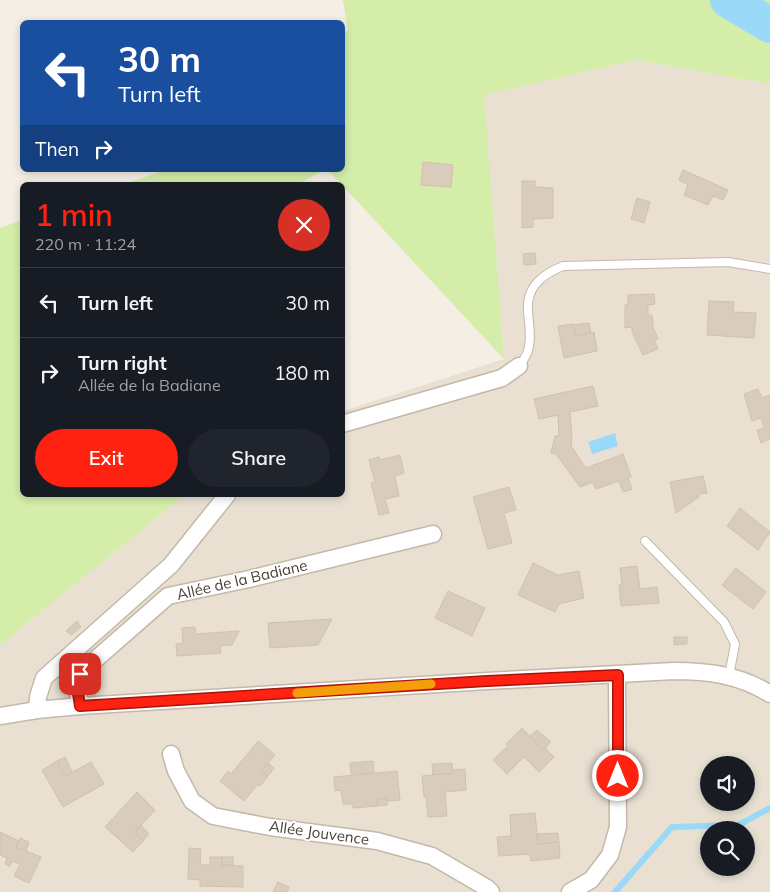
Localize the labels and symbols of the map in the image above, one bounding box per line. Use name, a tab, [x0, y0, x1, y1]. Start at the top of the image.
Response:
street label: Allée de la Badiane	[175, 555, 309, 604]
pin	[59, 653, 101, 695]
position arrow	[591, 749, 643, 801]
street label: Allée Jouvence	[268, 816, 370, 849]

